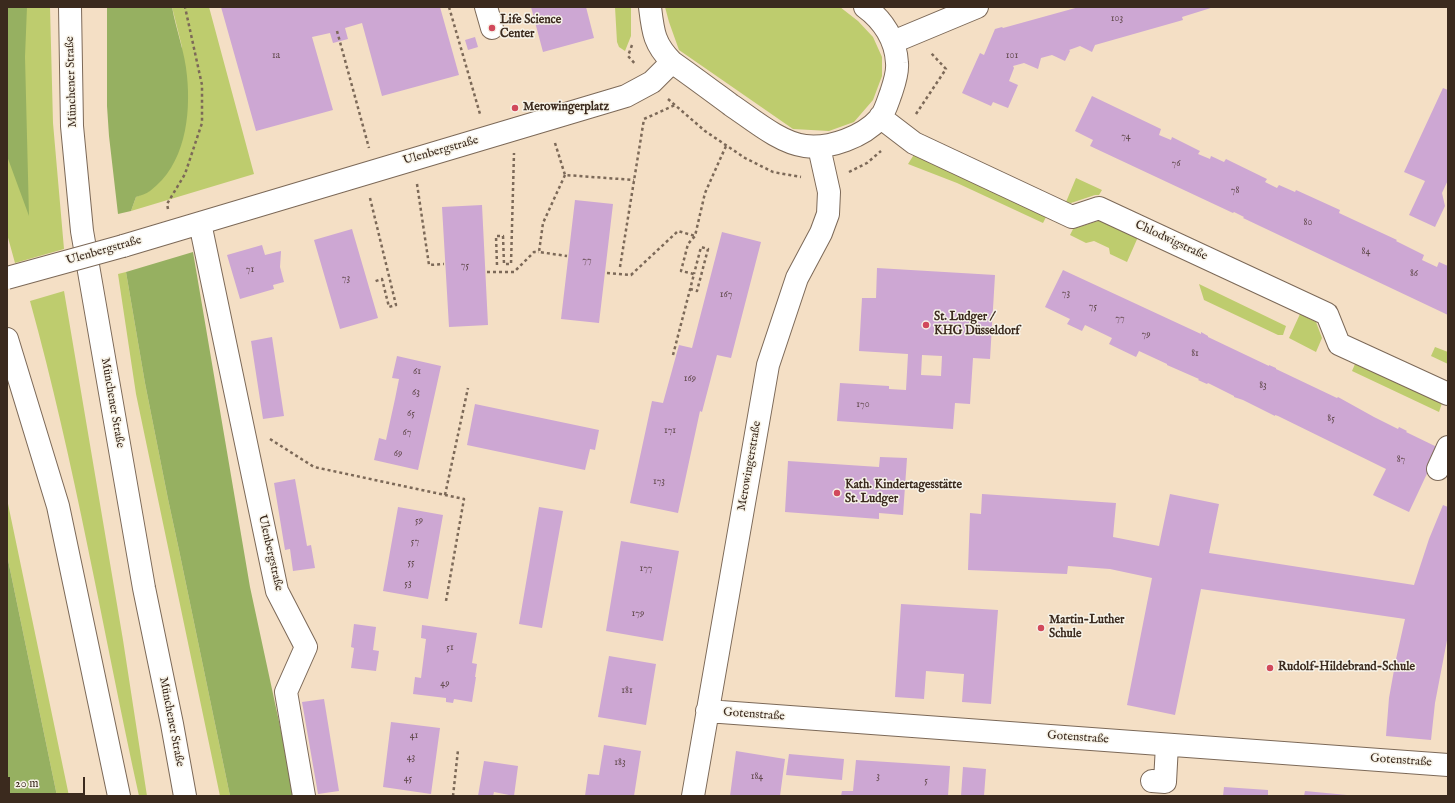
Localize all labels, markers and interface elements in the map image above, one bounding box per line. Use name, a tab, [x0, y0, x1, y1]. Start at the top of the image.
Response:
house number: 103	[1111, 13, 1123, 25]
place label: Life Science Center	[500, 14, 561, 42]
marker: Life Science Center	[487, 23, 497, 33]
street label: Münchener Straße	[63, 36, 81, 128]
house number: 1a	[272, 50, 280, 62]
house number: 101	[1006, 50, 1018, 62]
place label: Merowingerplatz	[523, 101, 609, 115]
marker: Merowingerplatz	[510, 103, 520, 113]
house number: 74	[1121, 131, 1131, 143]
street label: Ulenbergstraße	[402, 133, 480, 169]
house number: 76	[1172, 158, 1180, 170]
house number: 78	[1231, 185, 1239, 197]
house number: 80	[1304, 217, 1312, 229]
street label: Chlodwigstraße	[1133, 218, 1209, 264]
street label: Ulenbergstraße	[65, 233, 143, 269]
house number: 84	[1362, 246, 1370, 258]
house number: 77	[582, 255, 592, 267]
house number: 75	[461, 260, 469, 272]
house number: 71	[246, 264, 254, 276]
house number: 86	[1410, 268, 1418, 280]
house number: 73	[342, 273, 350, 285]
house number: 73	[1062, 288, 1070, 300]
house number: 167	[720, 289, 732, 301]
house number: 75	[1089, 301, 1097, 313]
place label: St. Ludger / KHG Düsseldorf	[934, 311, 1020, 339]
house number: 77	[1115, 313, 1125, 325]
marker: St. Ludger / KHG Düsseldorf	[921, 320, 931, 330]
house number: 79	[1141, 329, 1151, 341]
house number: 81	[1191, 348, 1199, 360]
street label: Münchener Straße	[97, 357, 127, 449]
house number: 61	[413, 366, 421, 378]
house number: 169	[684, 373, 696, 385]
house number: 83	[1259, 380, 1267, 392]
house number: 63	[412, 387, 420, 399]
house number: 170	[856, 399, 870, 411]
house number: 65	[407, 408, 415, 420]
house number: 85	[1327, 413, 1335, 425]
street label: Merowingerstraße	[735, 420, 765, 512]
house number: 171	[664, 425, 676, 437]
house number: 67	[403, 427, 411, 439]
house number: 69	[394, 448, 402, 460]
house number: 87	[1397, 454, 1405, 466]
house number: 173	[653, 476, 665, 488]
place label: Kath. Kindertagesstätte St. Ludger	[845, 479, 962, 507]
marker: Kath. Kindertagesstätte St. Ludger	[832, 488, 842, 498]
street label: Ulenbergstraße	[254, 513, 286, 593]
house number: 59	[415, 515, 423, 527]
house number: 57	[411, 536, 419, 548]
house number: 55	[407, 557, 415, 569]
house number: 177	[639, 563, 653, 575]
house number: 53	[404, 578, 412, 590]
house number: 179	[632, 608, 644, 620]
place label: Martin-Luther Schule	[1049, 614, 1124, 642]
marker: Martin-Luther Schule	[1036, 623, 1046, 633]
house number: 51	[446, 642, 454, 654]
place label: Rudolf-Hildebrand-Schule	[1278, 661, 1415, 675]
marker: Rudolf-Hildebrand-Schule	[1265, 663, 1275, 673]
street label: Münchener Straße	[155, 676, 187, 768]
house number: 49	[440, 678, 450, 690]
house number: 181	[621, 685, 633, 697]
street label: Gotenstraße	[723, 706, 785, 724]
street label: Gotenstraße	[1047, 729, 1109, 747]
house number: 41	[410, 730, 418, 742]
house number: 43	[407, 752, 415, 764]
street label: Gotenstraße	[1370, 752, 1432, 770]
house number: 183	[614, 757, 626, 769]
scale bar	[10, 769, 87, 795]
house number: 184	[751, 771, 763, 783]
house number: 3	[876, 771, 880, 783]
house number: 45	[404, 773, 412, 785]
house number: 5	[924, 775, 928, 787]
text: 20 m	[15, 776, 38, 791]

